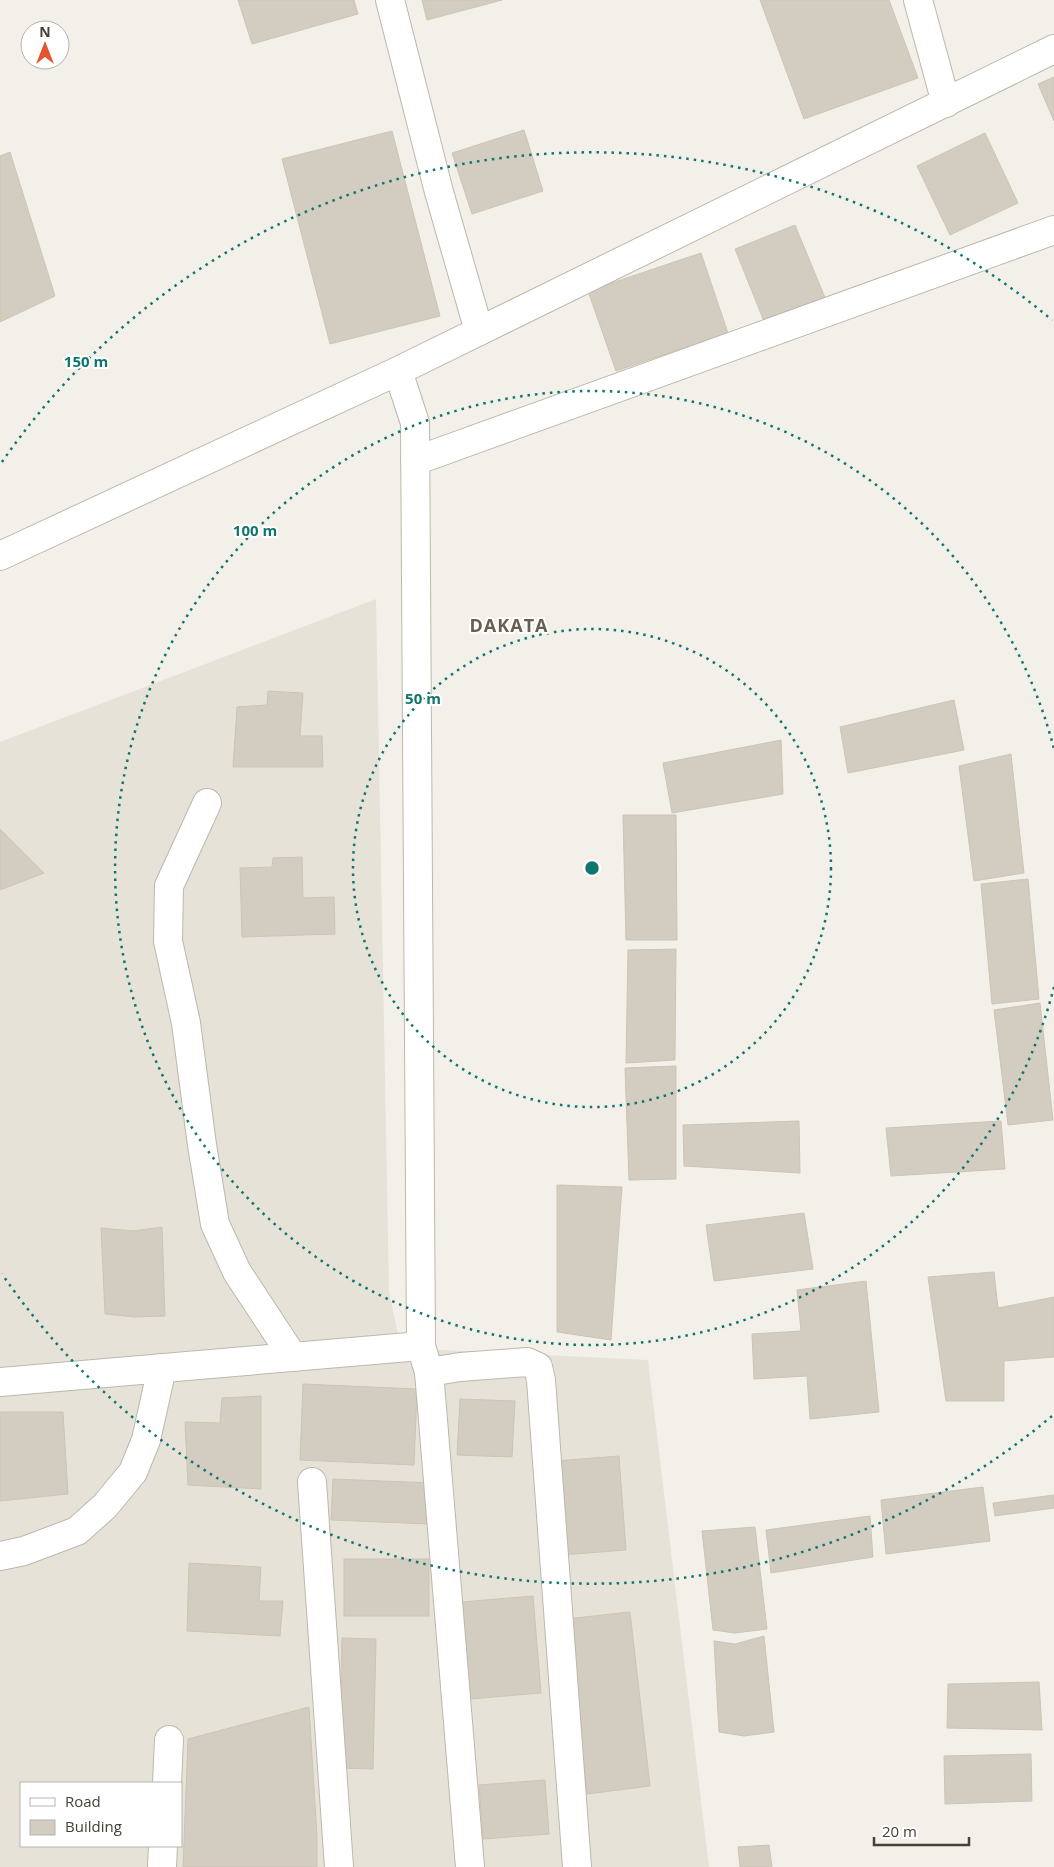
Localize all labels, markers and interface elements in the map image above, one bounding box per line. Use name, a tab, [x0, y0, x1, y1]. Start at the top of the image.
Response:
north arrow	[20, 20, 70, 70]
text: N	[39, 22, 51, 41]
text: 150 m	[64, 351, 108, 371]
text: 100 m	[233, 520, 277, 540]
district label: DAKATA	[470, 613, 548, 637]
text: 50 m	[405, 688, 441, 708]
centre of rings	[583, 859, 601, 877]
legend	[20, 1782, 182, 1847]
text: Road	[65, 1791, 101, 1811]
scale bar	[874, 1814, 969, 1846]
text: Building	[65, 1816, 122, 1836]
text: 20 m	[882, 1821, 917, 1841]

